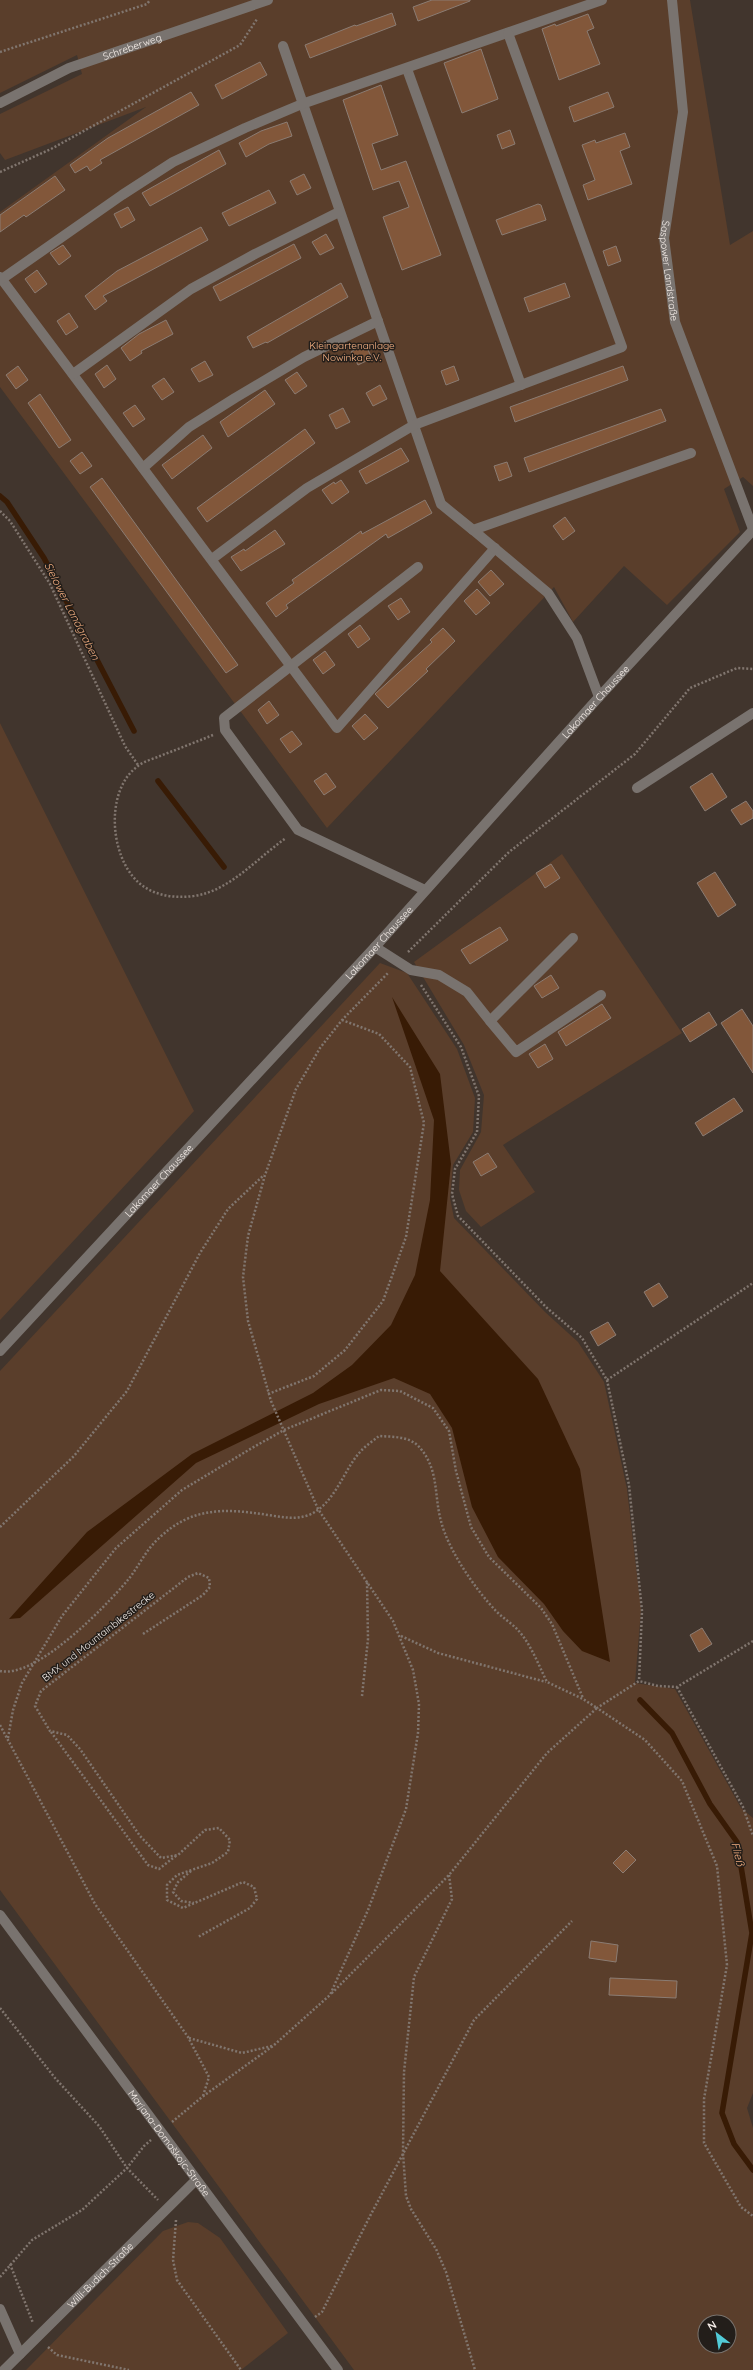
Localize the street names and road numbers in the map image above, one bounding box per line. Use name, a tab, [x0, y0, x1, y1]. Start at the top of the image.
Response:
street label: Schreberweg	[101, 31, 163, 63]
street label: Saspower Landstraße	[657, 220, 681, 322]
street label: Lakomaer Chaussee	[559, 662, 632, 741]
street label: Lakomaer Chaussee	[342, 903, 416, 982]
street label: Lakomaer Chaussee	[122, 1141, 196, 1220]
street label: BMX und Mountainbikestrecke	[39, 1588, 157, 1684]
street label: Marjana-Domaškojc-Straße	[125, 2087, 213, 2199]
street label: Willi-Budich-Straße	[64, 2240, 136, 2311]

